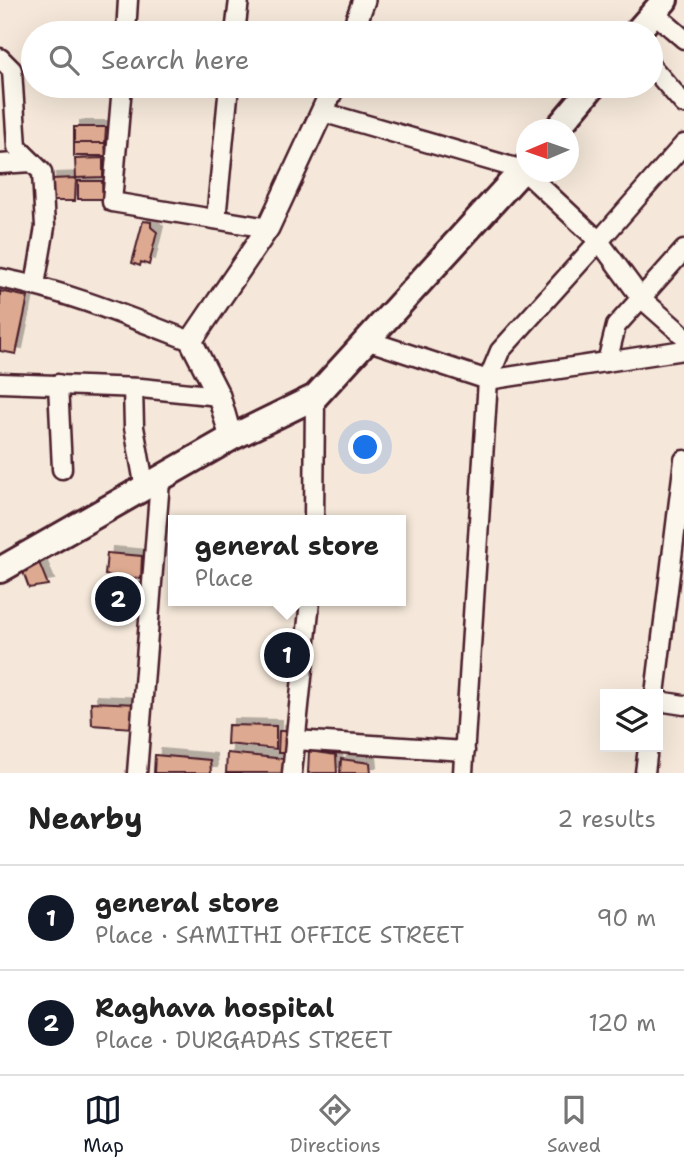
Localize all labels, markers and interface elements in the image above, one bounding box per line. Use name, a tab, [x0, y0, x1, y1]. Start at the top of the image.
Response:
search box	[21, 21, 663, 98]
icon: search	[45, 41, 83, 79]
text: Search here	[101, 42, 250, 77]
north arrow	[516, 119, 579, 182]
your location	[348, 430, 382, 464]
popup	[168, 515, 406, 606]
text: general store	[195, 528, 379, 563]
text: Place	[195, 563, 253, 593]
pin: 2	[95, 573, 141, 625]
pin: 1	[264, 629, 310, 681]
map controls	[600, 689, 663, 752]
button: layers	[600, 689, 663, 752]
text: Nearby	[28, 798, 143, 839]
text: 2 results	[557, 804, 656, 834]
text: general store	[95, 885, 279, 920]
text: 1	[46, 903, 56, 933]
text: 90 m	[596, 903, 656, 933]
text: Place · SAMITHI OFFICE STREET	[95, 920, 464, 950]
text: Raghava hospital	[95, 990, 334, 1025]
text: 2	[43, 1008, 59, 1038]
text: 120 m	[588, 1008, 656, 1038]
text: Place · DURGADAS STREET	[95, 1025, 393, 1055]
tab: Map	[83, 1091, 124, 1158]
tab: Directions	[290, 1091, 381, 1158]
tab: Saved	[547, 1091, 601, 1158]

